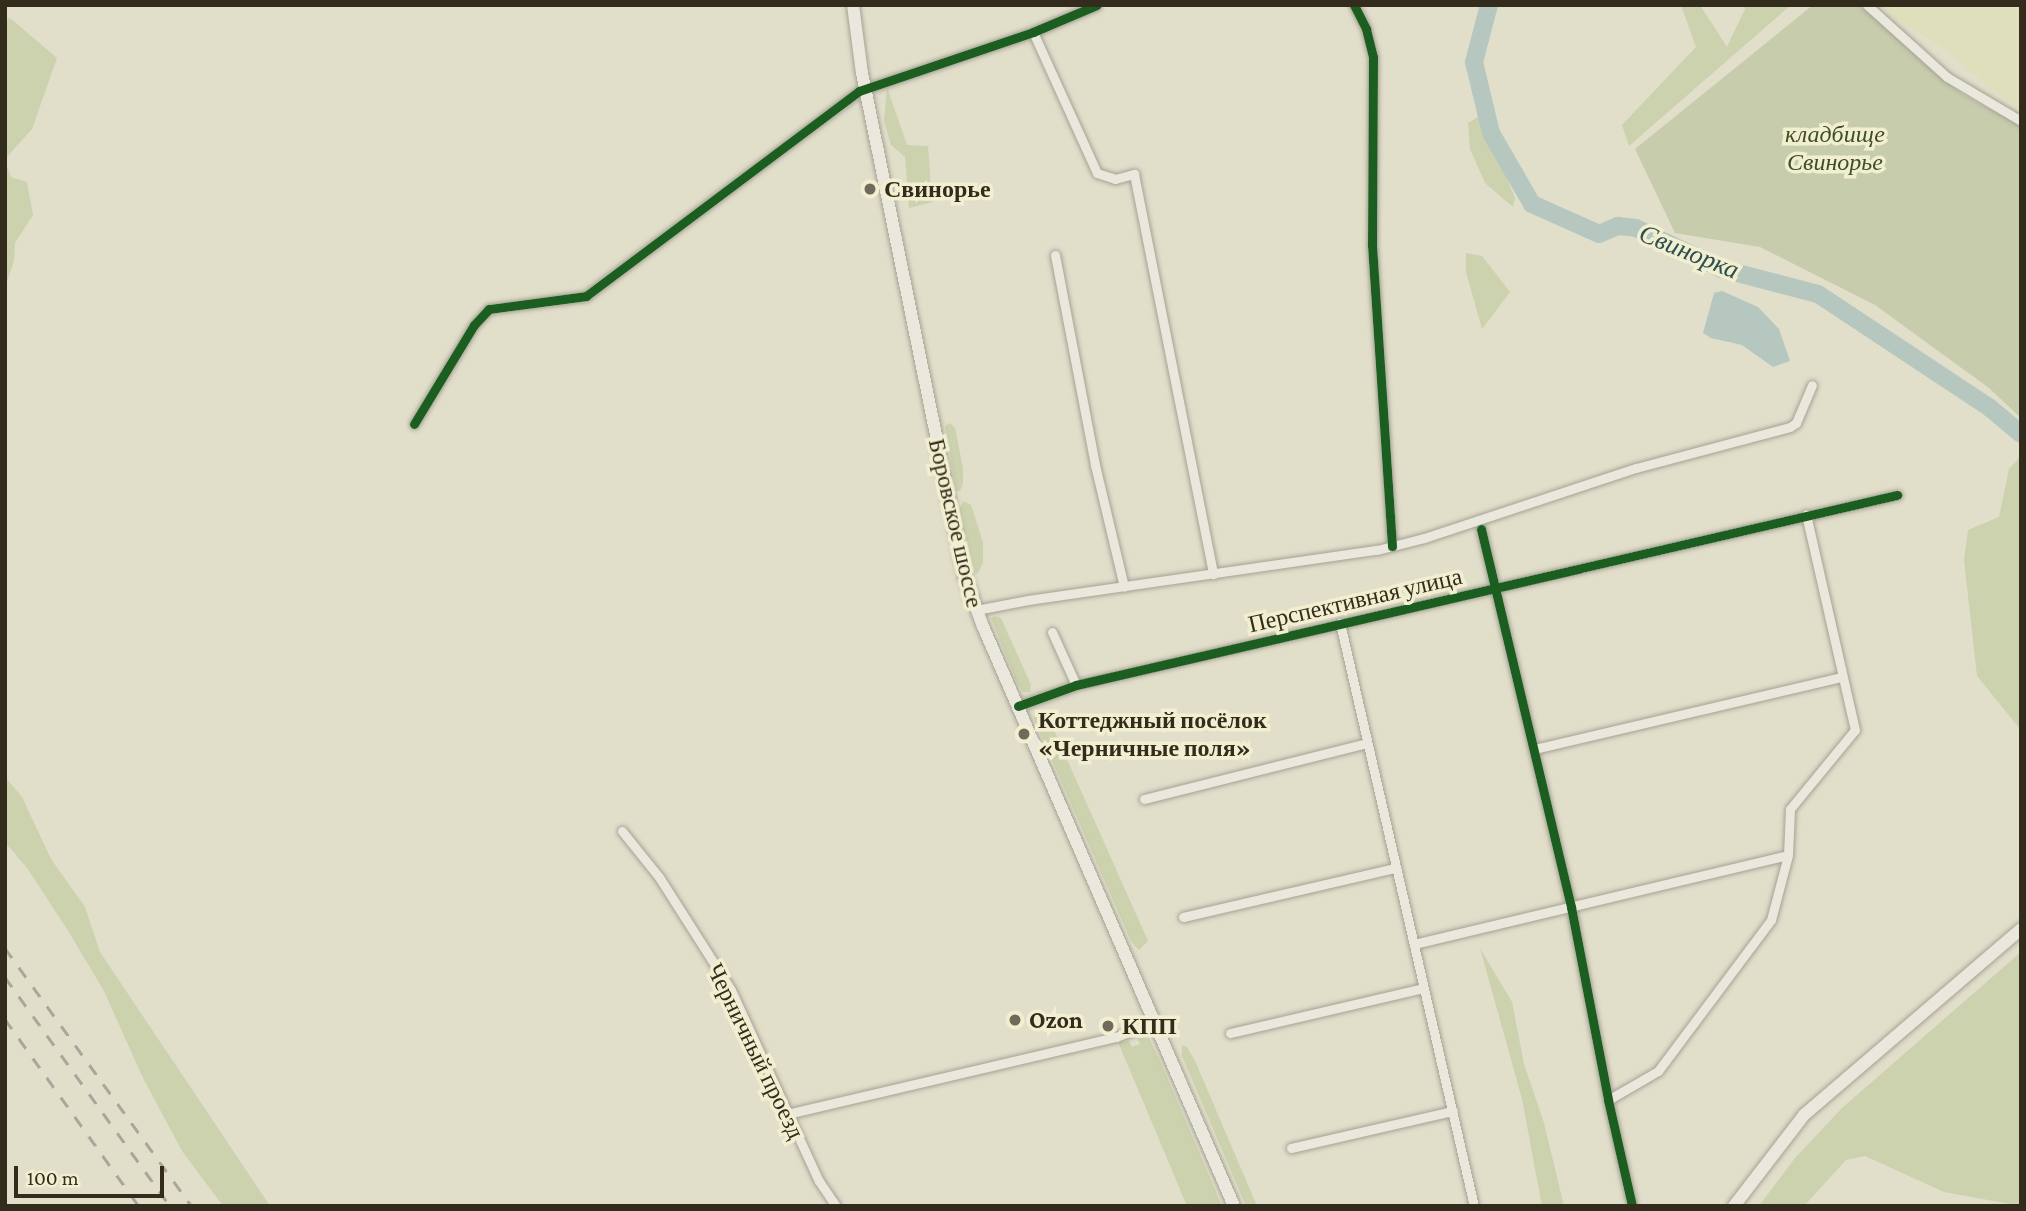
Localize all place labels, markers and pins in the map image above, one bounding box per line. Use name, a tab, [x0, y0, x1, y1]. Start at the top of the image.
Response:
place label: Свинорье	[884, 175, 991, 203]
marker: Свинорье	[862, 181, 878, 197]
place label: Коттеджный посёлок «Черничные поля»	[1038, 706, 1267, 762]
marker: Коттеджный посёлок «Черничные поля»	[1016, 726, 1032, 742]
place label: Ozon	[1029, 1006, 1083, 1034]
marker: Ozon	[1007, 1012, 1023, 1028]
place label: КПП	[1122, 1012, 1177, 1040]
marker: КПП	[1100, 1018, 1116, 1034]

